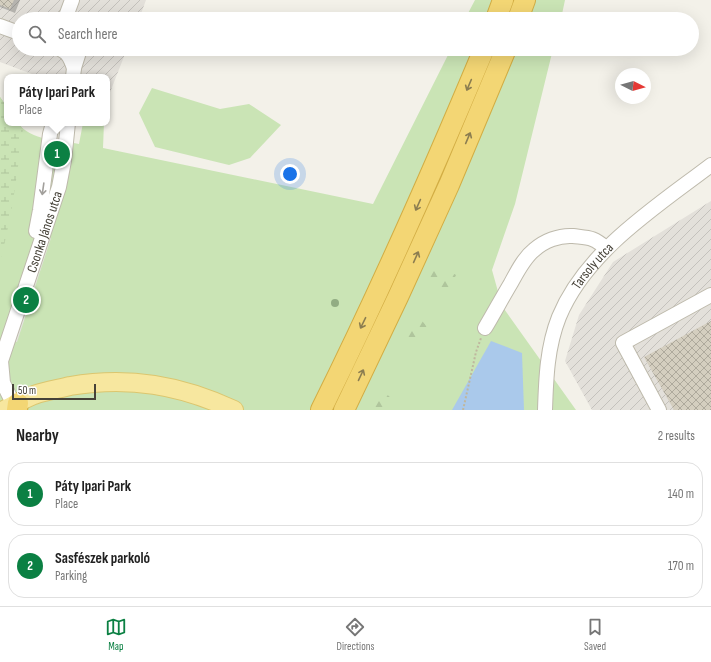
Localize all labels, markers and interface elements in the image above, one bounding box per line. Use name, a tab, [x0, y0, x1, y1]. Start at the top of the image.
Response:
search box	[12, 12, 699, 56]
icon: search	[26, 23, 48, 45]
text: Search here	[58, 25, 118, 44]
north arrow	[615, 68, 651, 104]
popup	[4, 74, 110, 126]
one-way arrow	[464, 79, 472, 91]
text: Páty Ipari Park	[19, 83, 95, 102]
text: Place	[19, 102, 42, 118]
one-way arrow	[465, 133, 473, 145]
pin: 1	[44, 139, 70, 169]
your location	[280, 164, 300, 184]
one-way arrow	[39, 182, 47, 195]
street label: Csonka János utca	[23, 189, 66, 275]
one-way arrow	[414, 198, 421, 210]
street label: Tarsoly utca	[568, 239, 617, 292]
one-way arrow	[413, 251, 420, 263]
pin: 2	[13, 285, 39, 315]
one-way arrow	[359, 316, 366, 328]
one-way arrow	[358, 369, 365, 381]
scale bar	[12, 382, 96, 401]
text: 50 m	[18, 384, 36, 397]
text: Nearby	[16, 426, 59, 446]
text: 2 results	[658, 428, 695, 444]
text: Páty Ipari Park	[55, 477, 131, 496]
text: 1	[27, 486, 33, 502]
text: 140 m	[668, 486, 694, 502]
text: Place	[55, 496, 78, 512]
text: Sasfészek parkoló	[55, 549, 150, 568]
text: 2	[27, 558, 33, 574]
text: 170 m	[668, 558, 694, 574]
text: Parking	[55, 568, 87, 584]
tab: Map	[105, 616, 127, 653]
tab: Directions	[337, 616, 374, 653]
tab: Saved	[584, 616, 606, 653]

